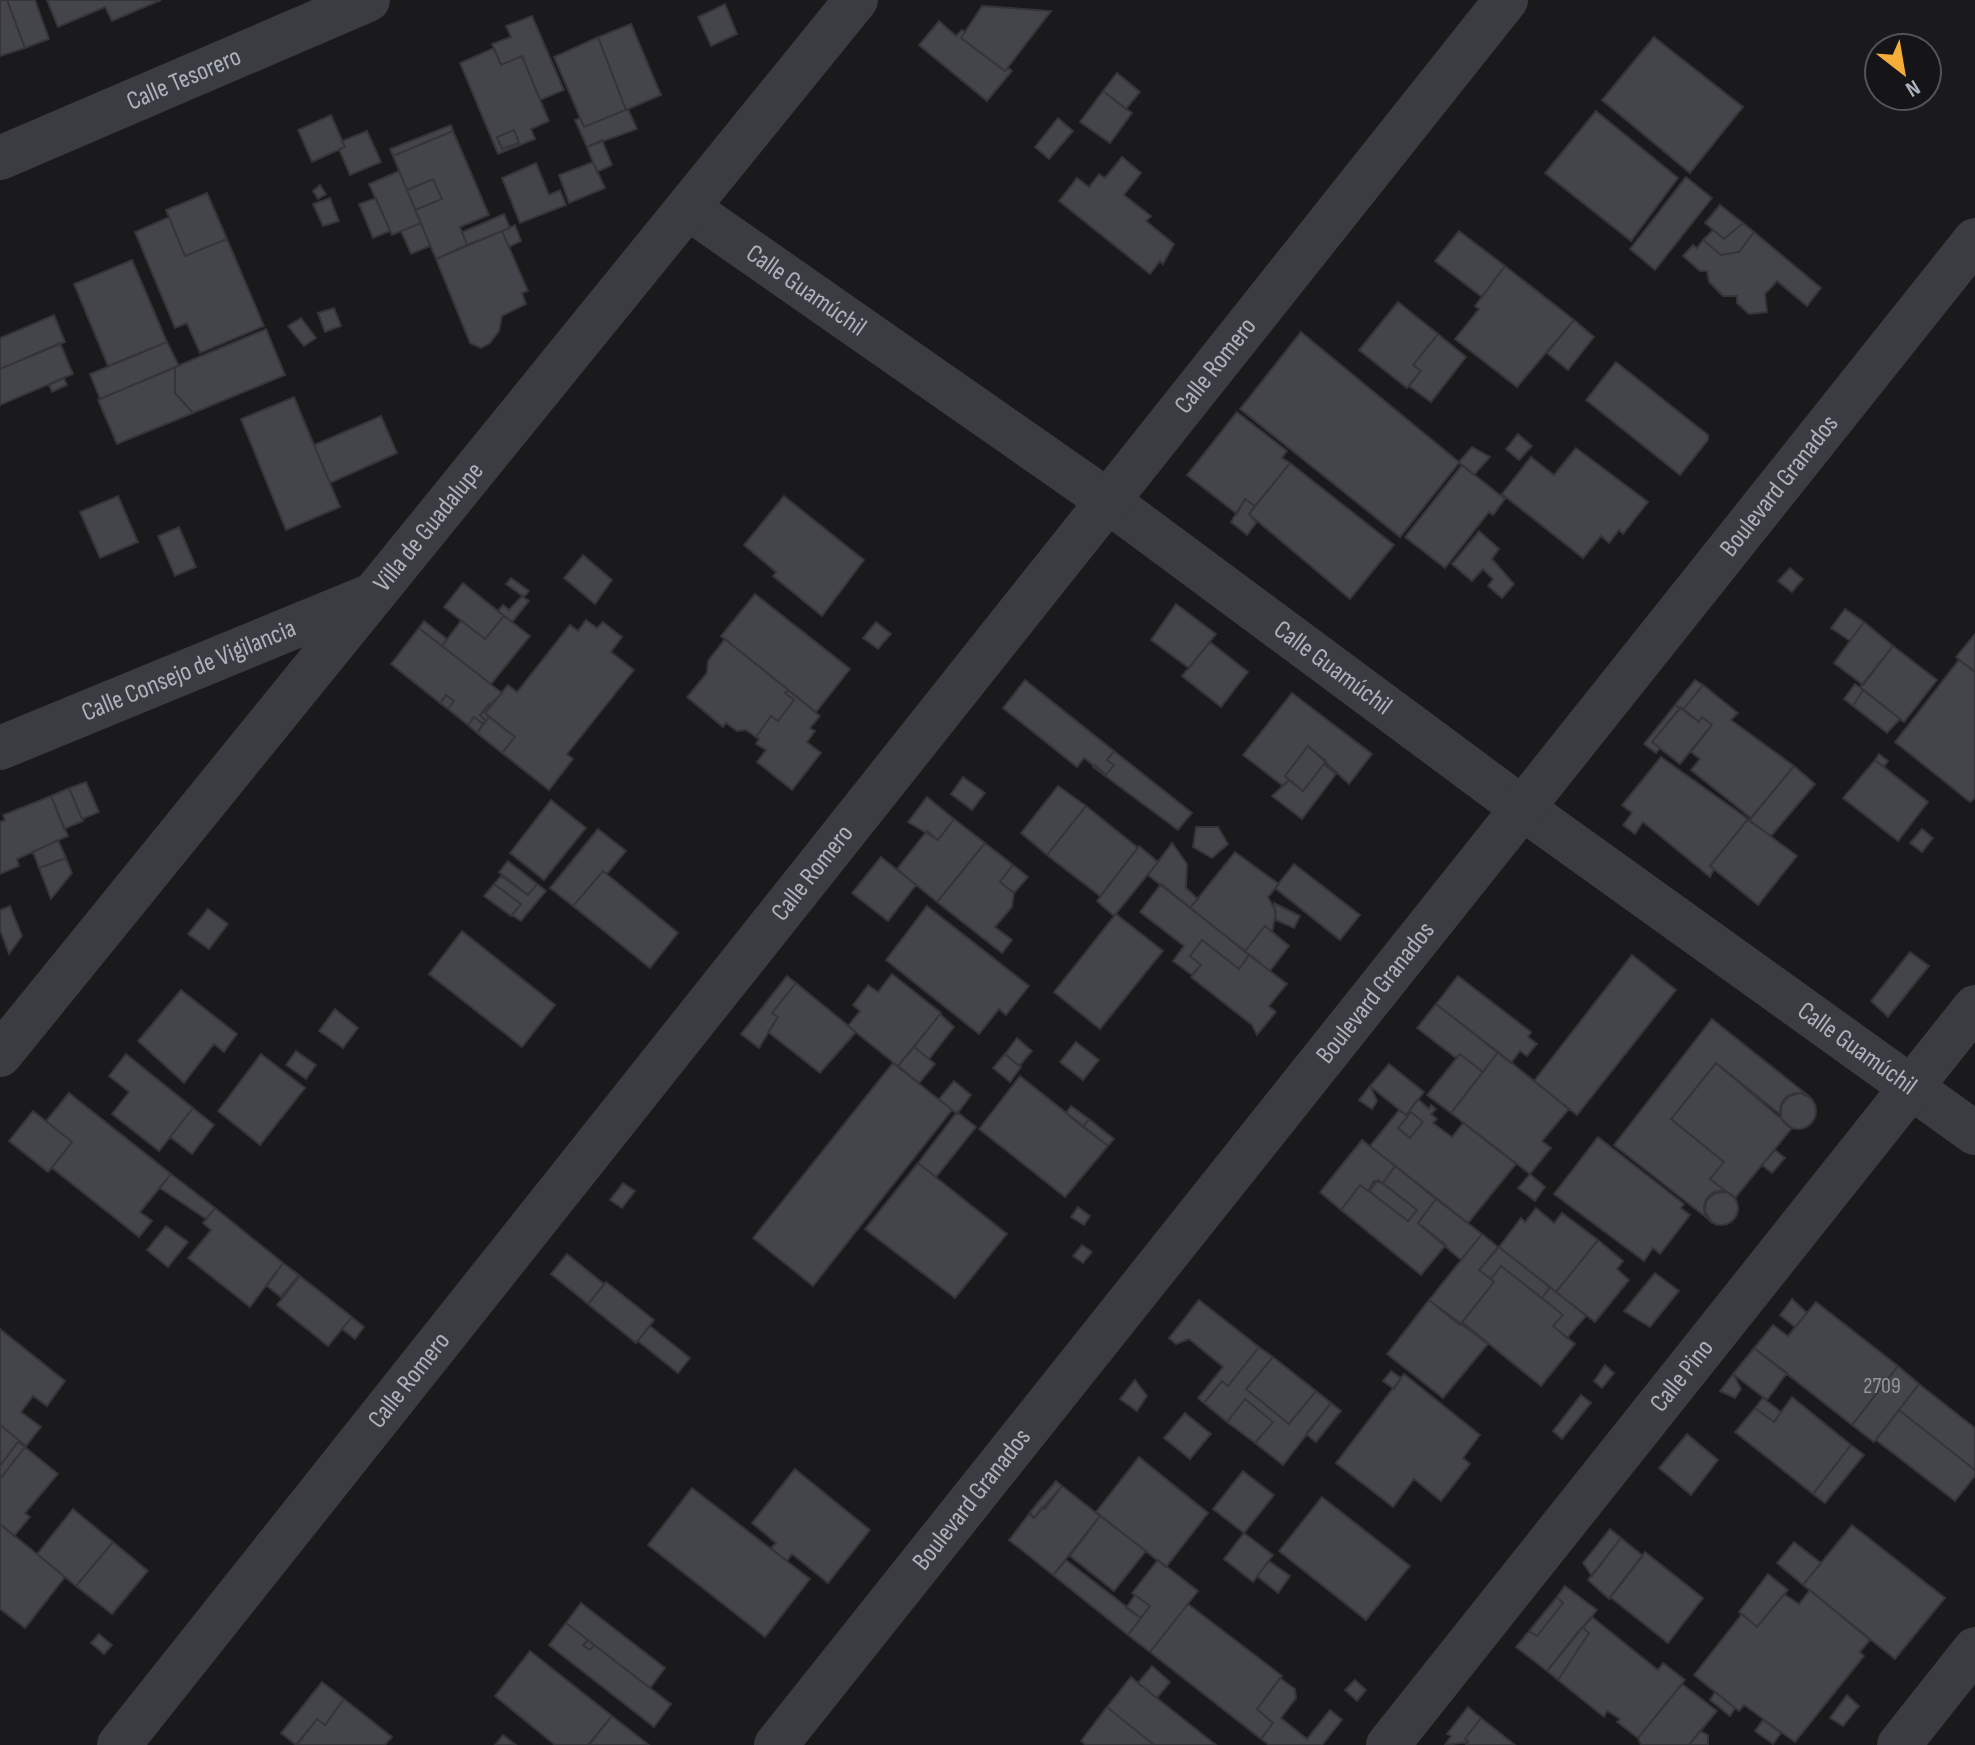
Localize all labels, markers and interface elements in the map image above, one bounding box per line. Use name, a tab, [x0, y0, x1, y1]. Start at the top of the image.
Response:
north arrow	[1863, 32, 1943, 112]
street label: Calle Tesorero	[122, 41, 246, 117]
text: N	[1901, 73, 1925, 102]
street label: Calle Guamúchil	[740, 238, 872, 343]
street label: Calle Romero	[1168, 311, 1263, 420]
street label: Boulevard Granados	[1713, 409, 1845, 563]
street label: Villa de Guadalupe	[367, 456, 490, 598]
street label: Calle Consejo de Vigilancia	[77, 613, 300, 728]
street label: Calle Guamúchil	[1268, 614, 1398, 722]
street label: Calle Romero	[765, 819, 860, 927]
street label: Boulevard Granados	[1310, 916, 1441, 1070]
street label: Calle Guamúchil	[1792, 995, 1923, 1102]
street label: Calle Romero	[361, 1326, 457, 1434]
street label: Calle Pino	[1643, 1333, 1720, 1418]
house number: 2709	[1863, 1373, 1901, 1400]
street label: Boulevard Granados	[906, 1422, 1037, 1576]

